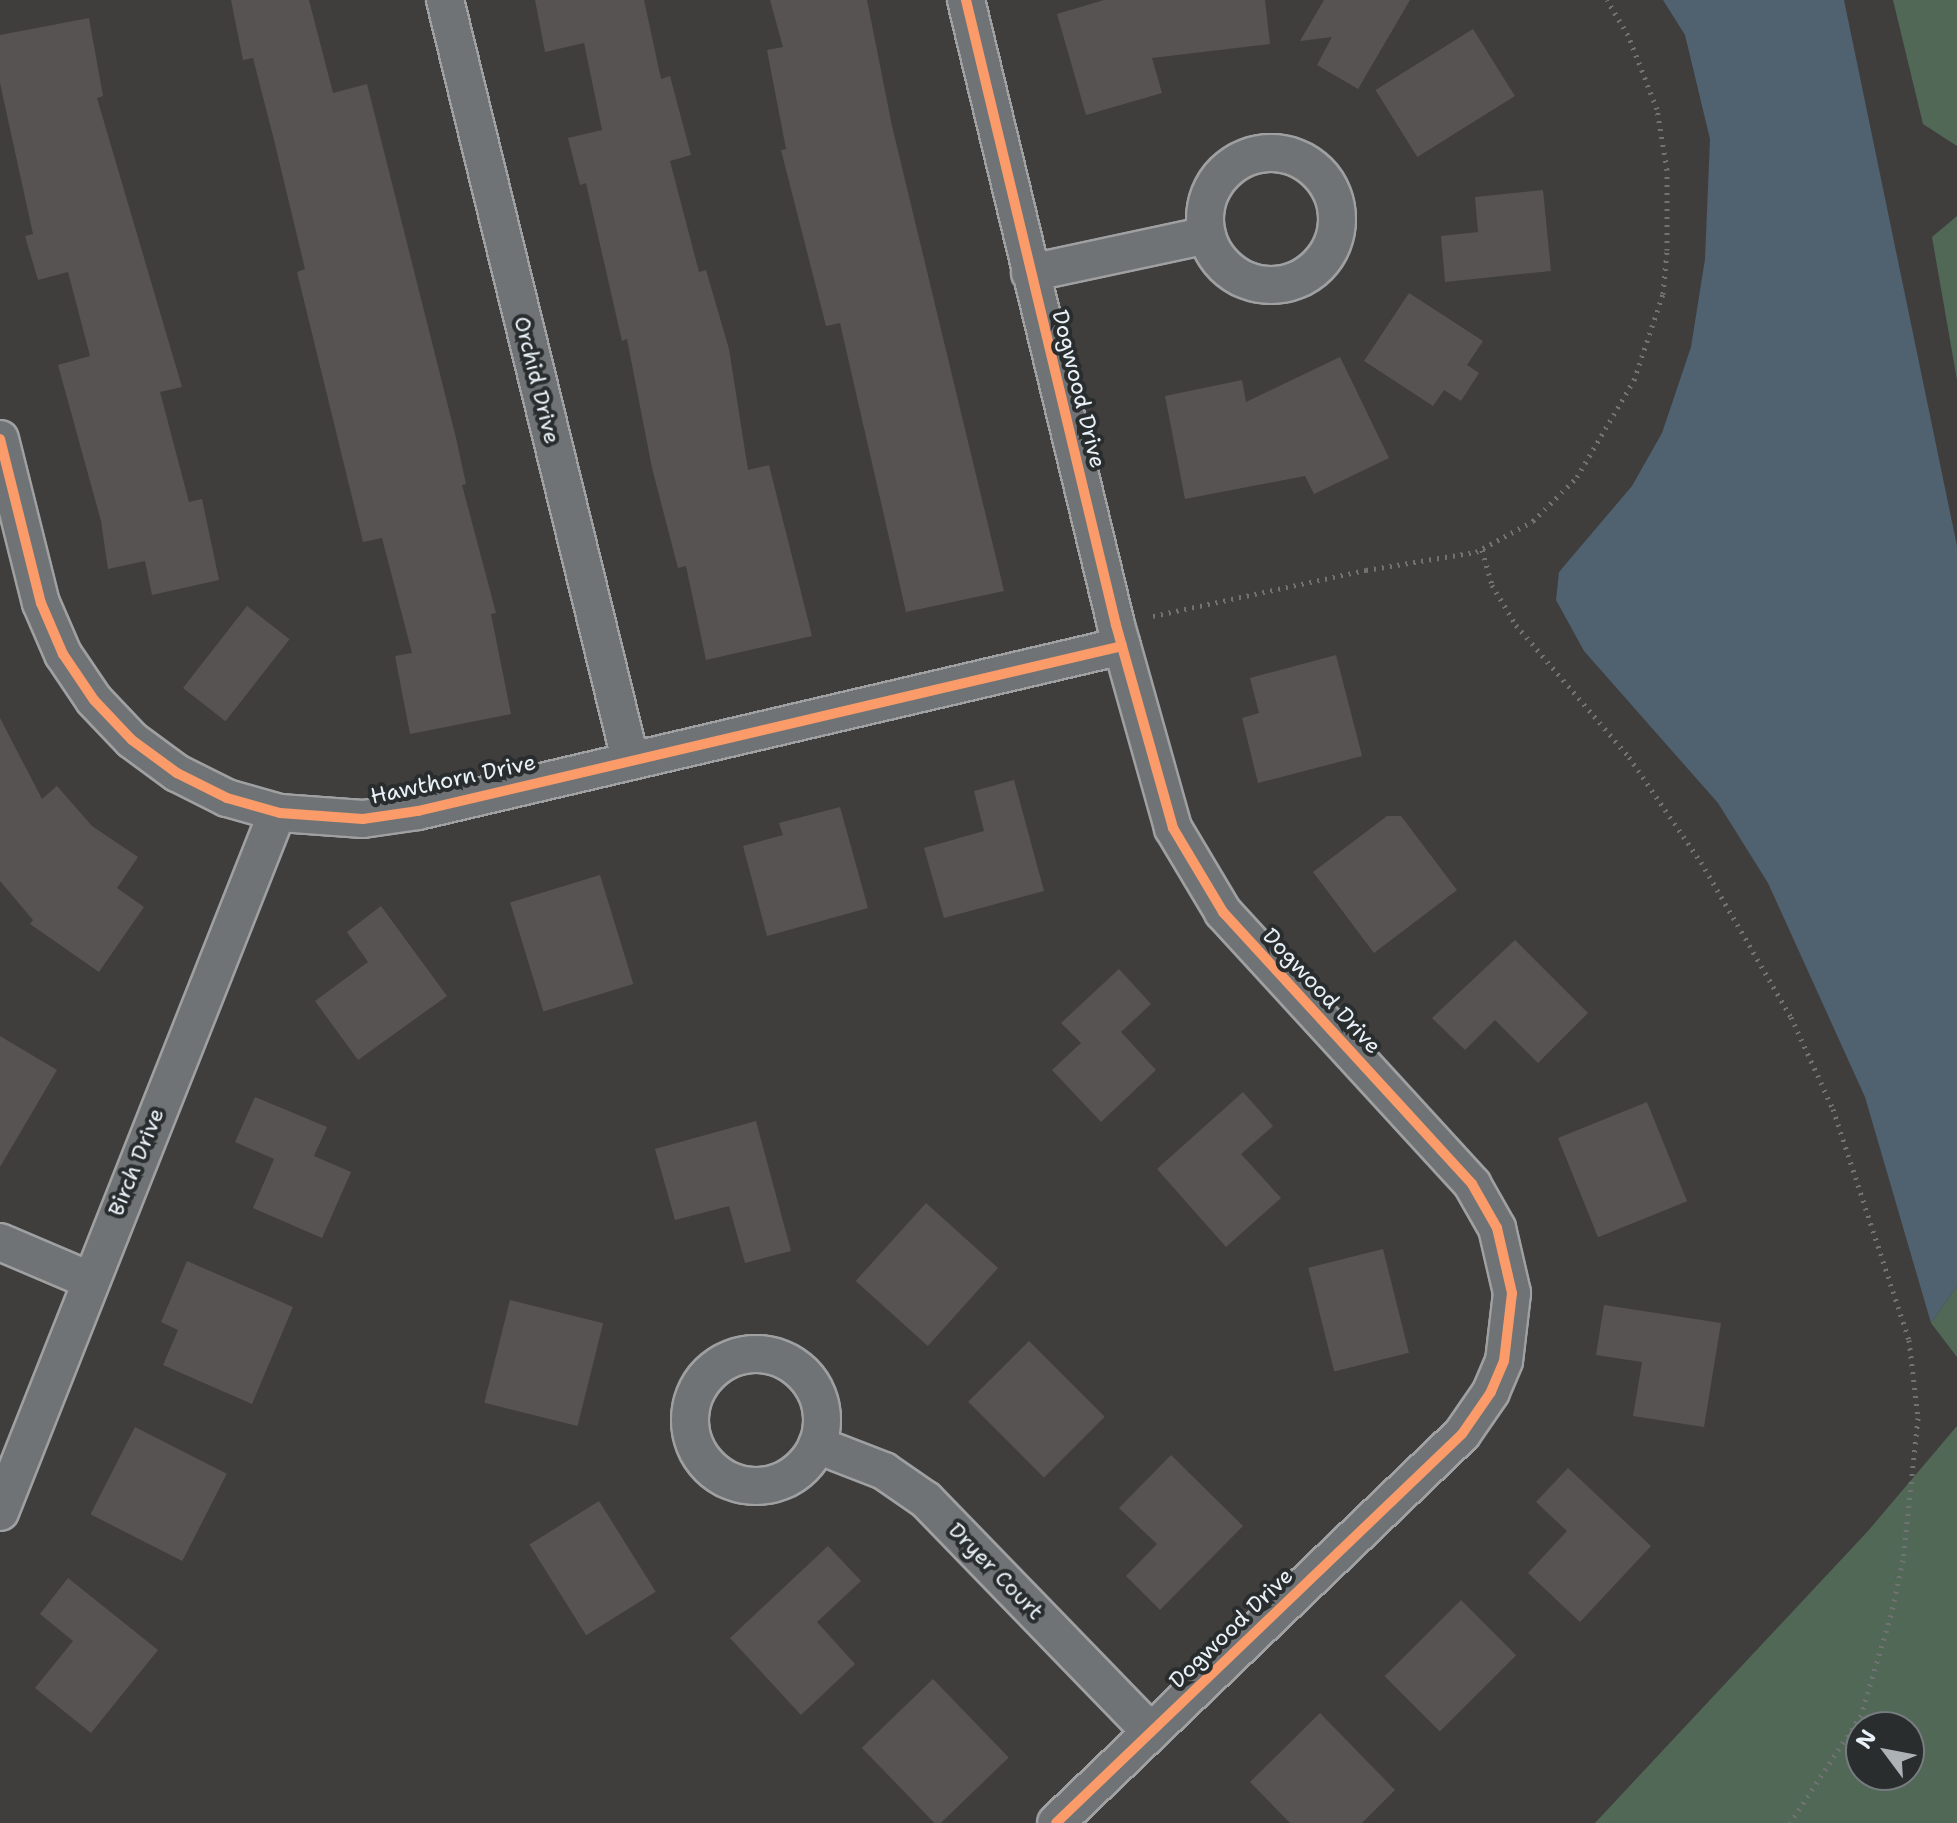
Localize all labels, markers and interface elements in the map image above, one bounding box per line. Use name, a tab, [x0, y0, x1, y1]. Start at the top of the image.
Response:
street label: Dogwood Drive	[1047, 307, 1111, 471]
street label: Orchid Drive	[508, 314, 566, 446]
street label: Hawthorn Drive	[368, 749, 538, 809]
street label: Dogwood Drive	[1257, 923, 1387, 1059]
street label: Birch Drive	[102, 1104, 170, 1220]
street label: Dryer Court	[943, 1517, 1049, 1625]
street label: Dogwood Drive	[1164, 1562, 1298, 1694]
north arrow	[1845, 1711, 1925, 1791]
text: N	[1849, 1724, 1883, 1754]

